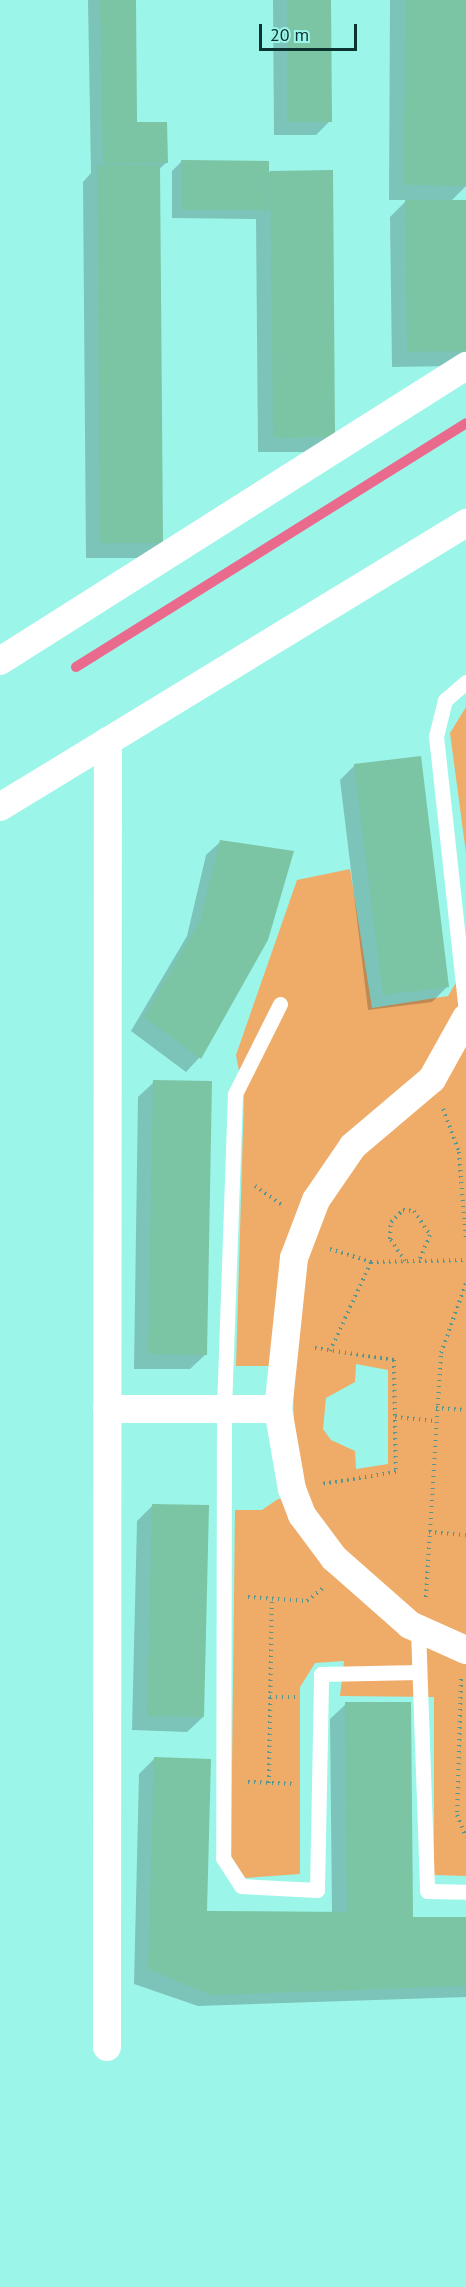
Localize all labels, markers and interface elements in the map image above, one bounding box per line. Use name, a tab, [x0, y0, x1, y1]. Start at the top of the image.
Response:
scale bar	[262, 12, 360, 50]
text: 20 m	[270, 23, 309, 46]

